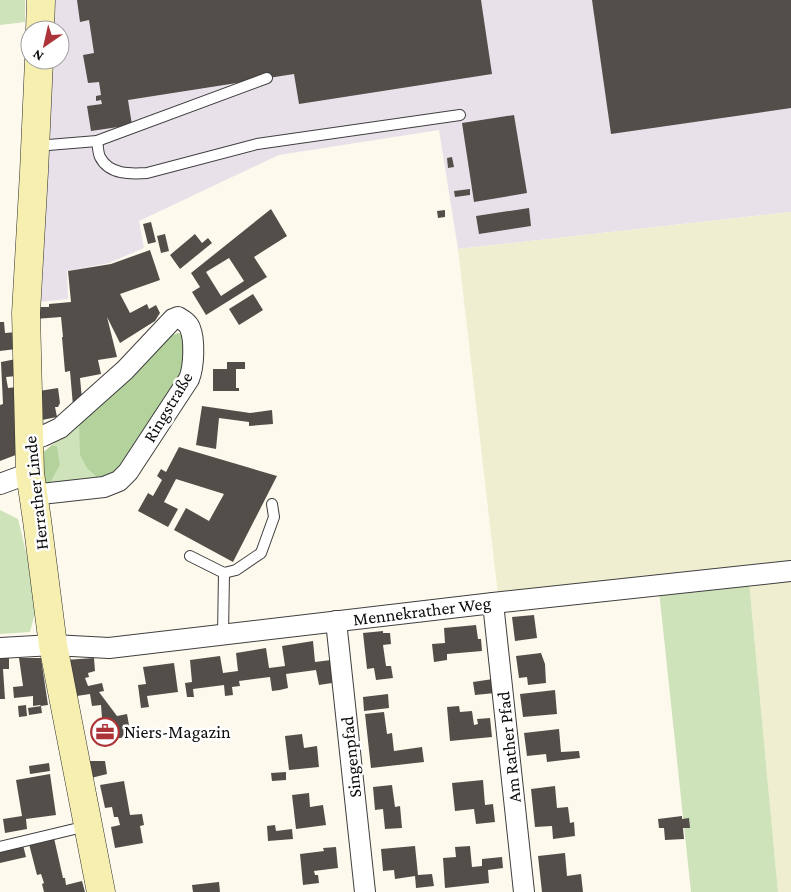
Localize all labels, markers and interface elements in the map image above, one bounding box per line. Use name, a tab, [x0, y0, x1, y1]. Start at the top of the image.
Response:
north arrow	[20, 20, 70, 70]
text: N	[29, 46, 46, 65]
street label: Ringstraße	[139, 368, 197, 446]
street label: Herrather Linde	[20, 435, 52, 551]
street label: Mennekrather Weg	[352, 593, 492, 629]
street label: Am Rather Pfad	[493, 690, 525, 804]
street label: Singenpfad	[337, 715, 365, 799]
office icon: Niers-Magazin	[90, 717, 120, 747]
place label: Niers-Magazin	[124, 722, 231, 742]

